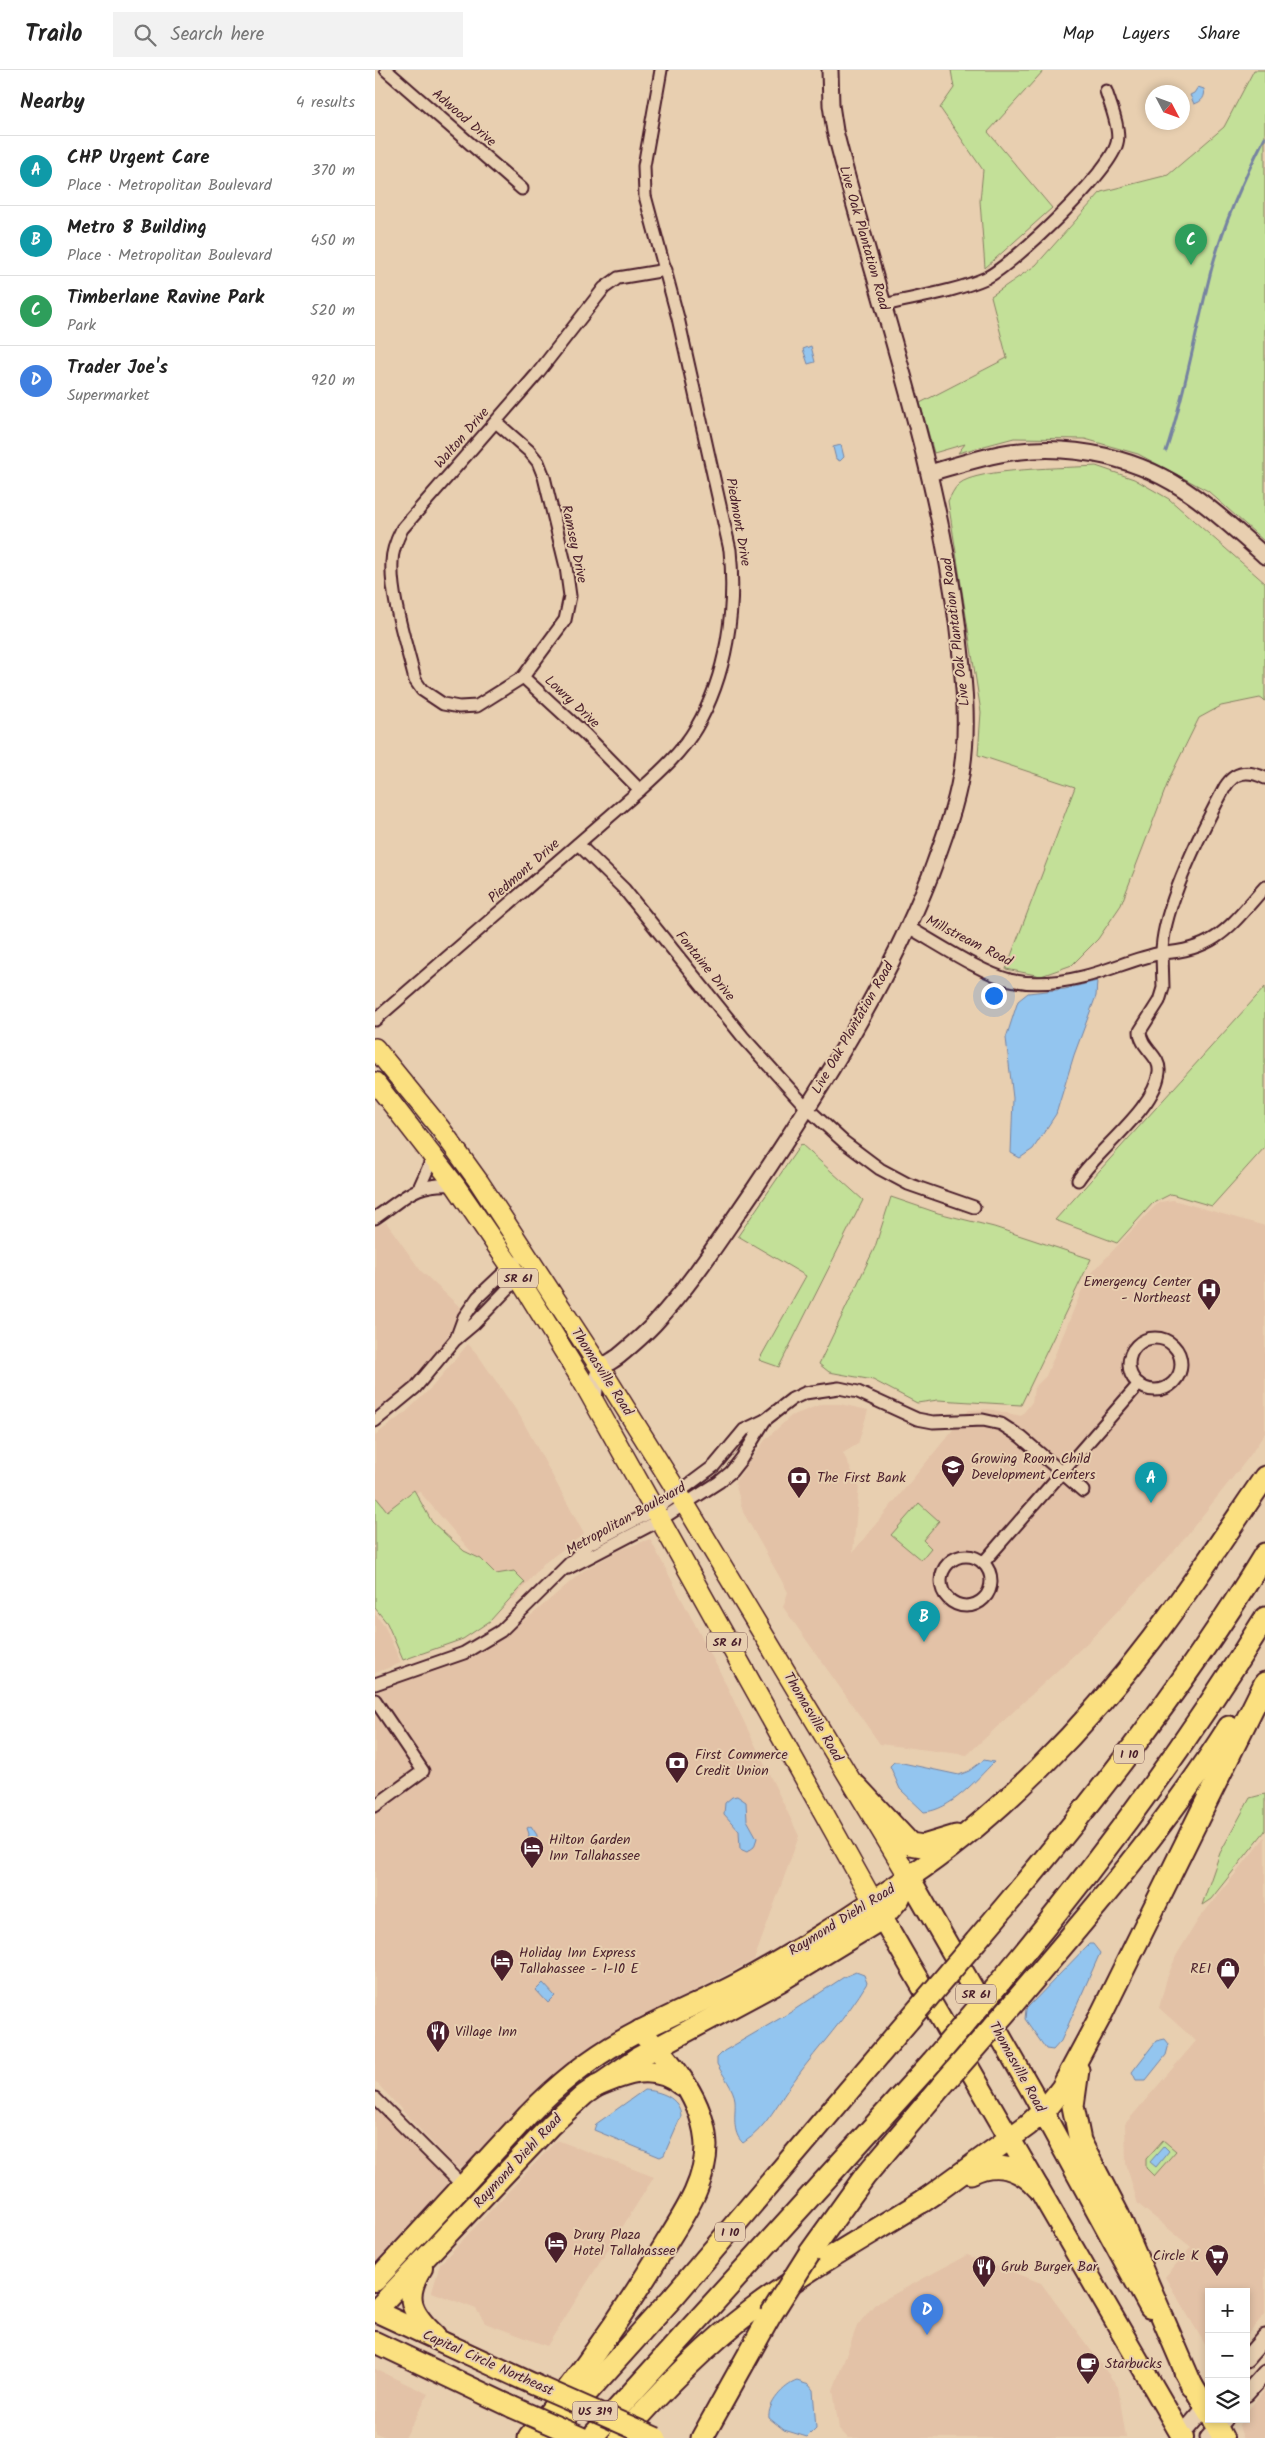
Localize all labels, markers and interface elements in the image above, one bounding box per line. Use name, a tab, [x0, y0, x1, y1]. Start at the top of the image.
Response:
search box	[113, 12, 463, 57]
text: Trailo	[25, 15, 83, 54]
text: Search here	[171, 20, 264, 50]
text: Map	[1063, 20, 1094, 49]
text: Layers	[1122, 20, 1170, 49]
text: Share	[1198, 20, 1240, 49]
icon: search	[131, 21, 159, 49]
street label: Adwood Drive	[427, 84, 502, 153]
north arrow	[1145, 85, 1190, 130]
text: Nearby	[20, 86, 85, 119]
text: 4 results	[296, 90, 355, 115]
text: CHP Urgent Care	[67, 143, 209, 173]
text: A	[31, 158, 41, 183]
text: 370 m	[311, 158, 355, 183]
street label: Live Oak Plantation Road	[833, 163, 895, 314]
text: Place · Metropolitan Boulevard	[67, 173, 272, 198]
text: Metro 8 Building	[67, 213, 207, 243]
pin: C	[1175, 224, 1207, 265]
text: B	[31, 228, 41, 253]
text: 450 m	[310, 228, 355, 253]
text: Place · Metropolitan Boulevard	[67, 243, 272, 268]
text: Timberlane Ravine Park	[67, 283, 264, 313]
text: C	[31, 298, 41, 323]
text: 520 m	[310, 298, 355, 323]
text: Park	[67, 313, 96, 338]
text: Trader Joe's	[67, 353, 168, 383]
text: D	[31, 368, 41, 393]
text: 920 m	[311, 368, 355, 393]
text: Supermarket	[67, 383, 150, 408]
street label: Walton Drive	[429, 402, 495, 474]
street label: Piedmont Drive	[719, 476, 757, 569]
street label: Ramsey Drive	[555, 503, 593, 586]
street label: Live Oak Plantation Road	[936, 556, 976, 707]
street label: Lowry Drive	[539, 670, 605, 734]
street label: Piedmont Drive	[483, 833, 565, 909]
street label: Millstream Road	[922, 910, 1017, 973]
street label: Fontaine Drive	[670, 926, 741, 1006]
street label: Live Oak Plantation Road	[806, 957, 900, 1098]
your location	[981, 983, 1007, 1009]
road number: SR 61	[498, 1268, 538, 1288]
place label: Emergency Center - Northeast	[1083, 1271, 1192, 1309]
hospital icon: Emergency Center - Northeast	[1196, 1277, 1222, 1311]
street label: Thomasville Road	[565, 1324, 639, 1421]
place label: Growing Room Child Development Centers	[971, 1448, 1095, 1486]
school or university icon: Growing Room Child Development Centers	[940, 1454, 966, 1488]
pin: A	[1135, 1462, 1167, 1503]
bank icon: The First Bank	[786, 1465, 812, 1499]
place label: The First Bank	[817, 1467, 906, 1489]
street label: Metropolitan Boulevard	[562, 1476, 691, 1561]
pin: B	[908, 1601, 940, 1642]
road number: SR 61	[707, 1632, 747, 1651]
street label: Thomasville Road	[778, 1668, 849, 1767]
place label: First Commerce Credit Union	[695, 1744, 788, 1782]
road number: I 10	[1114, 1745, 1144, 1764]
bank icon: First Commerce Credit Union	[664, 1750, 690, 1784]
place label: Hilton Garden Inn Tallahassee	[549, 1829, 641, 1867]
hotel icon: Hilton Garden Inn Tallahassee	[519, 1835, 545, 1869]
street label: Raymond Diehl Road	[784, 1878, 900, 1962]
place label: Holiday Inn Express Tallahassee - I-10 E	[519, 1942, 640, 1980]
hotel icon: Holiday Inn Express Tallahassee - I-10 E	[489, 1948, 515, 1982]
shop icon: REI	[1215, 1956, 1241, 1990]
place label: REI	[1190, 1958, 1211, 1980]
road number: SR 61	[956, 1985, 996, 2004]
street label: Thomasville Road	[983, 2017, 1052, 2117]
restaurant icon: Village Inn	[425, 2019, 451, 2053]
place label: Village Inn	[455, 2021, 517, 2043]
street label: Raymond Diehl Road	[468, 2108, 568, 2213]
road number: I 10	[715, 2222, 745, 2242]
place label: Drury Plaza Hotel Tallahassee	[573, 2224, 676, 2262]
hotel icon: Drury Plaza Hotel Tallahassee	[543, 2230, 569, 2264]
supermarket icon: Circle K	[1204, 2243, 1230, 2277]
place label: Circle K	[1153, 2245, 1200, 2267]
restaurant icon: Grub Burger Bar	[971, 2254, 997, 2288]
place label: Grub Burger Bar	[1001, 2256, 1099, 2278]
map controls	[1205, 2288, 1250, 2423]
button: +	[1205, 2288, 1250, 2333]
pin: D	[911, 2294, 943, 2335]
street label: Capital Circle Northeast	[419, 2324, 558, 2402]
button: −	[1205, 2333, 1250, 2378]
cafe icon: Starbucks	[1075, 2351, 1101, 2385]
place label: Starbucks	[1105, 2353, 1162, 2375]
button: layers	[1205, 2378, 1250, 2423]
road number: US 319	[573, 2402, 617, 2420]

